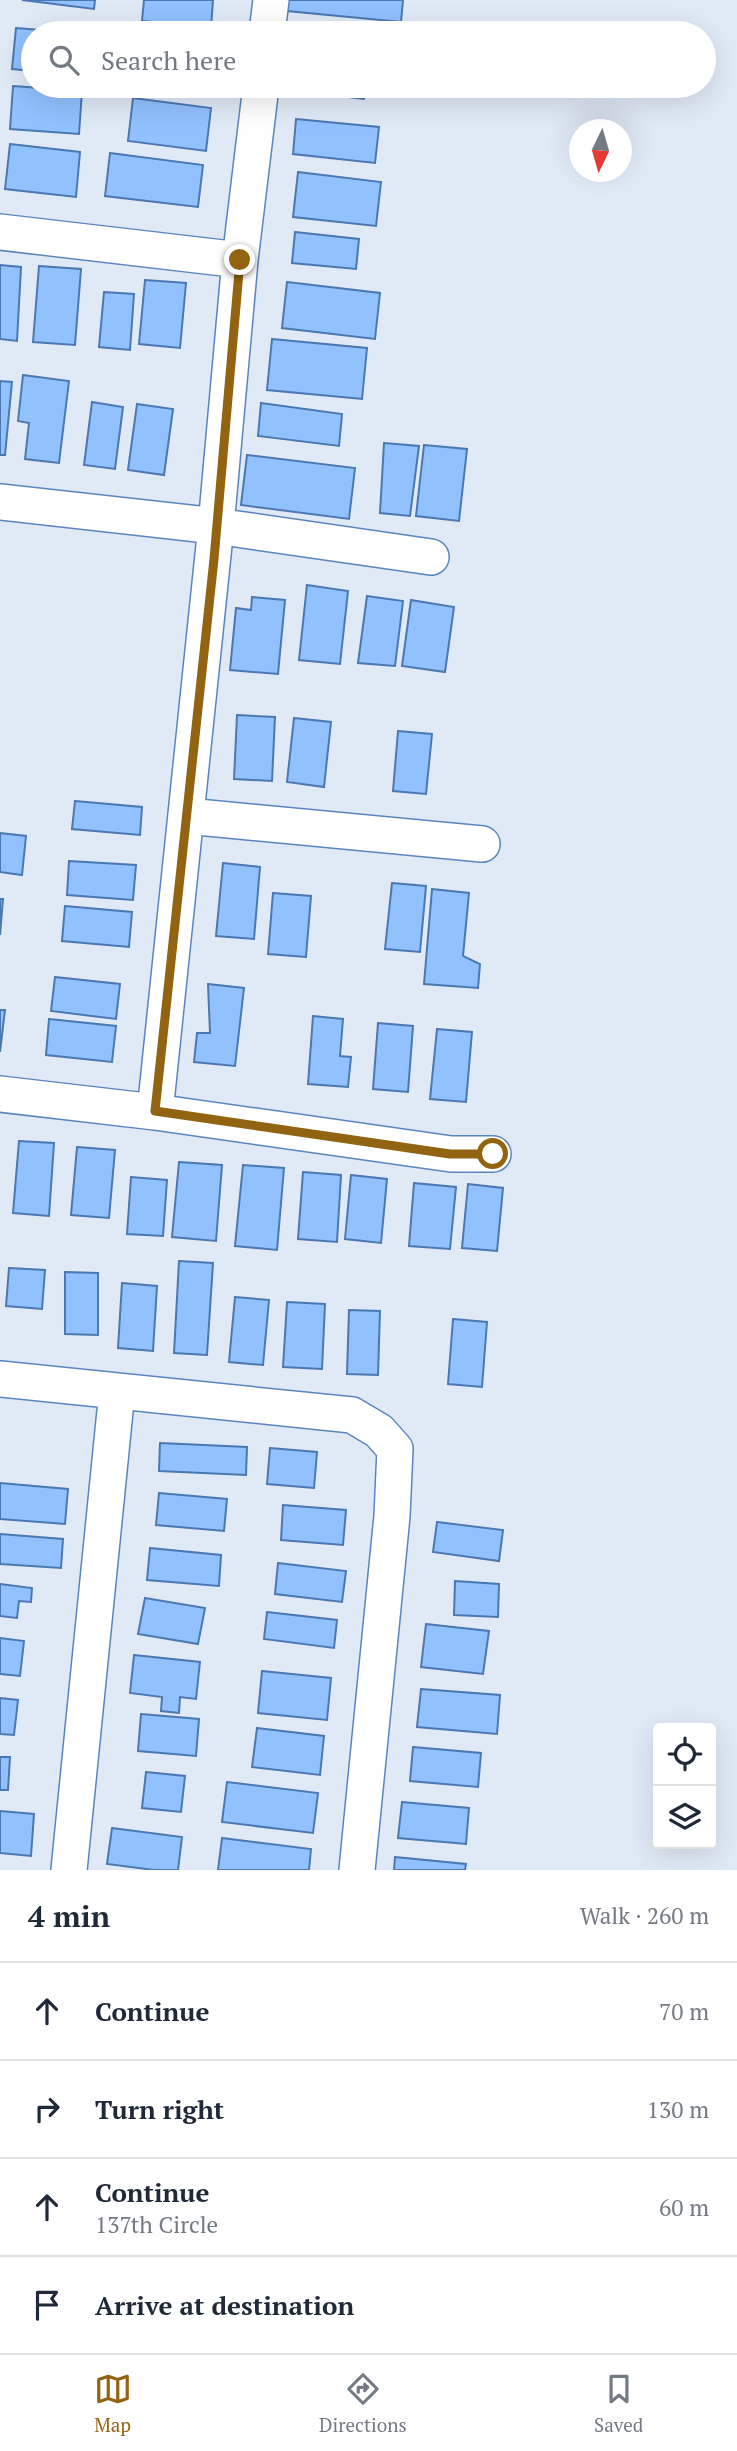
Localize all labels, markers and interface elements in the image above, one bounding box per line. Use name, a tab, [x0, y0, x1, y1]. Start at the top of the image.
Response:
search box	[21, 21, 716, 98]
icon: search	[45, 41, 83, 79]
text: Search here	[101, 43, 236, 77]
north arrow	[569, 119, 632, 182]
route end	[224, 244, 255, 275]
route start	[477, 1138, 508, 1169]
map controls	[653, 1723, 716, 1849]
button: locate	[653, 1723, 716, 1786]
button: layers	[653, 1786, 716, 1849]
text: 4 min	[28, 1896, 110, 1936]
text: Walk · 260 m	[580, 1900, 709, 1931]
icon: ahead	[28, 1992, 66, 2030]
text: Continue	[95, 1994, 209, 2028]
text: 70 m	[659, 1996, 709, 2027]
icon: right	[28, 2090, 66, 2128]
text: Turn right	[95, 2092, 224, 2126]
text: 130 m	[647, 2094, 709, 2125]
text: Continue	[95, 2175, 209, 2209]
icon: ahead	[28, 2188, 66, 2226]
text: 60 m	[659, 2192, 709, 2223]
text: 137th Circle	[95, 2209, 218, 2240]
icon: arrive	[28, 2286, 66, 2324]
text: Arrive at destination	[95, 2288, 354, 2322]
tab: Map	[94, 2370, 132, 2437]
tab: Directions	[319, 2370, 407, 2437]
tab: Saved	[594, 2370, 643, 2437]

